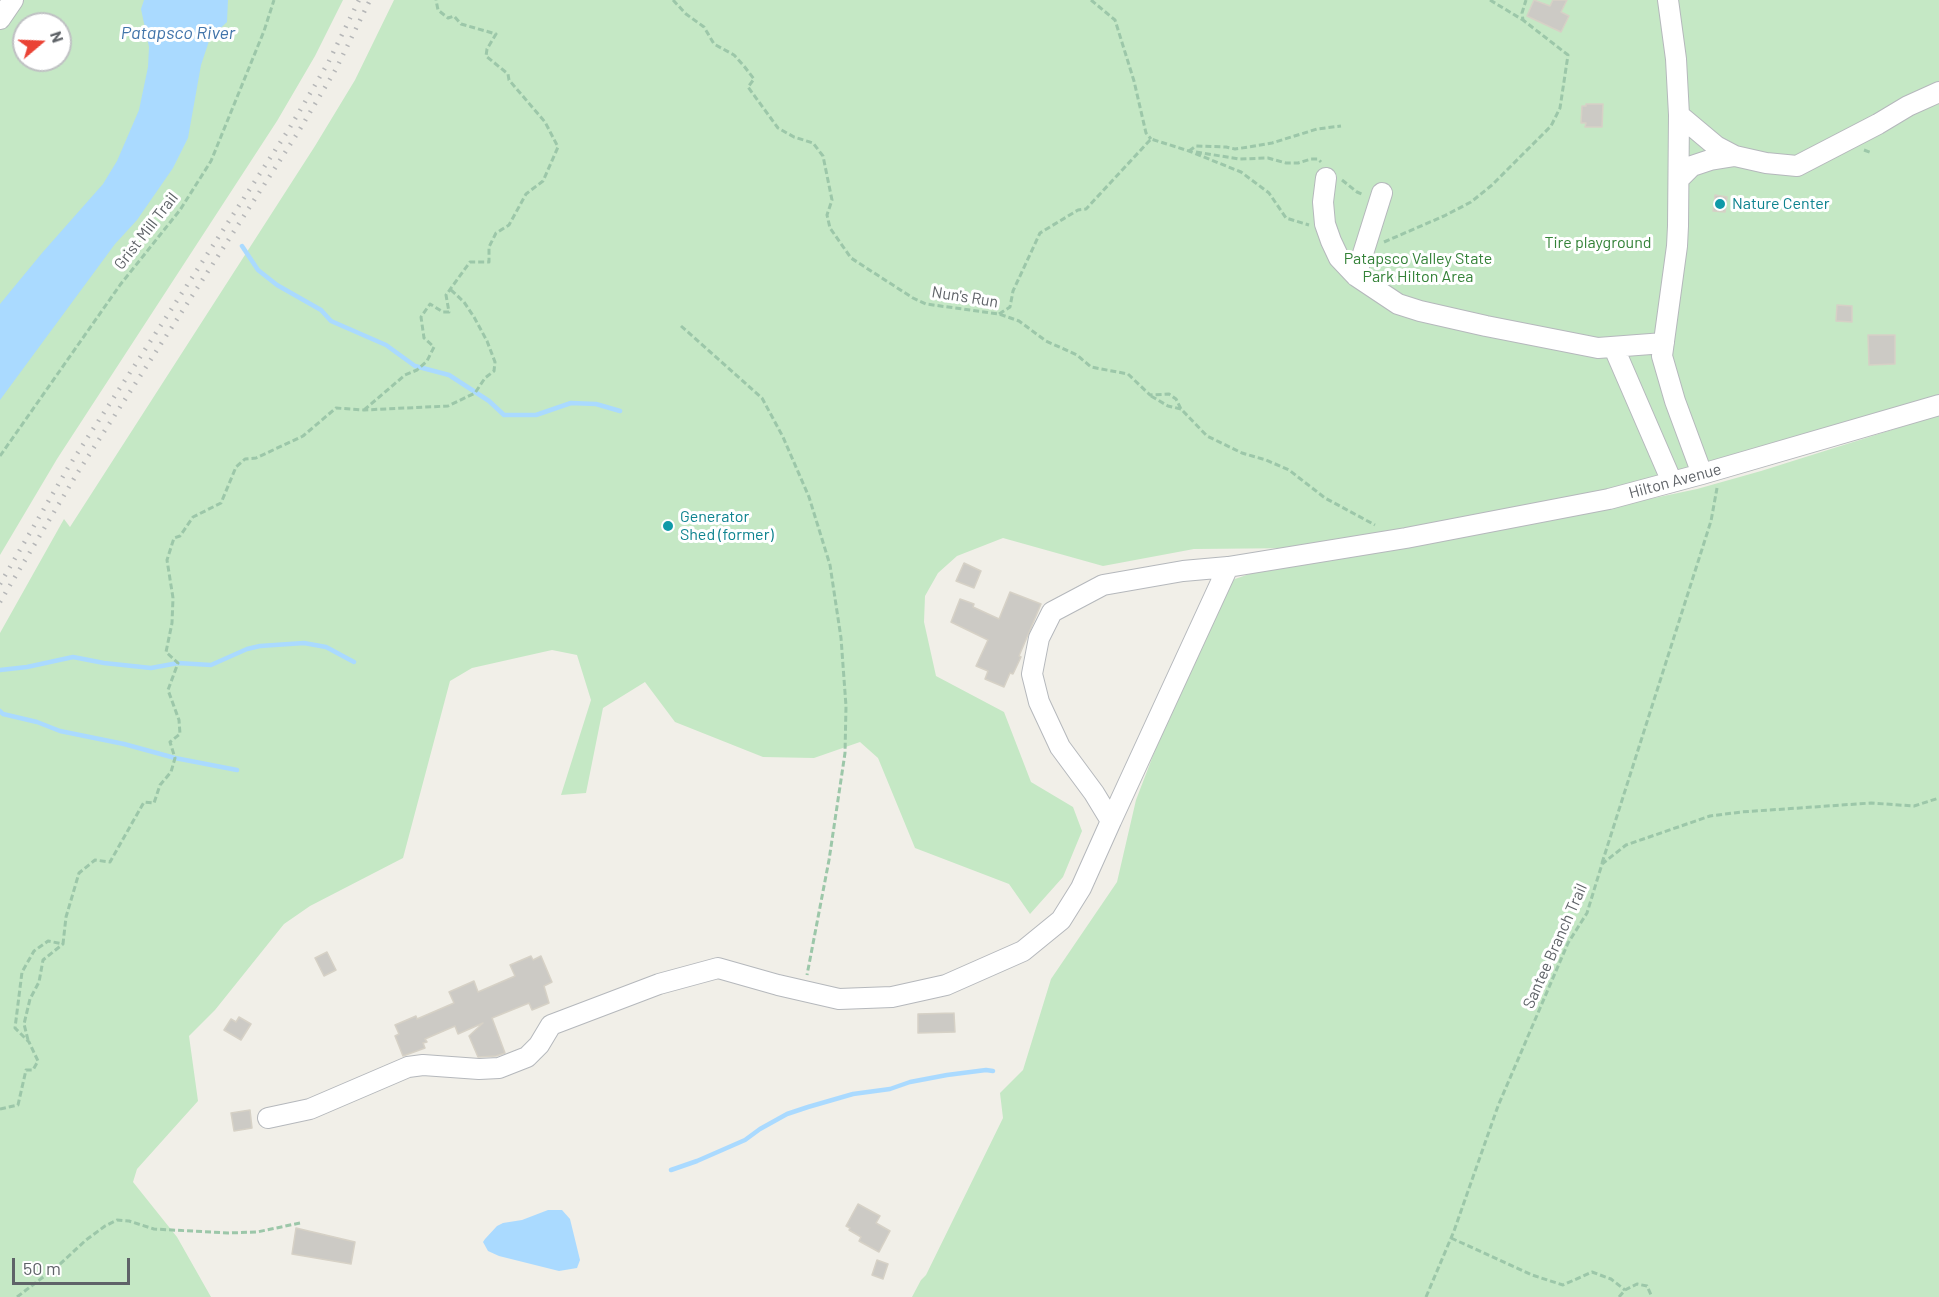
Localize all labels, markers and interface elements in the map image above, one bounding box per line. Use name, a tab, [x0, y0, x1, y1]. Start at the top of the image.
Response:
north arrow	[12, 12, 72, 72]
water label: Patapsco River	[121, 22, 235, 44]
text: N	[47, 28, 68, 45]
street label: Grist Mill Trail	[110, 189, 182, 273]
place label: Nature Center	[1732, 194, 1830, 214]
marker: Nature Center	[1713, 197, 1727, 211]
park label: Tire playground	[1545, 233, 1651, 253]
park label: Patapsco Valley State Park Hilton Area	[1344, 249, 1492, 287]
street label: Nun's Run	[930, 282, 1000, 312]
street label: Hilton Avenue	[1627, 459, 1723, 503]
place label: Generator Shed (former)	[680, 507, 774, 545]
marker: Generator Shed (former)	[661, 519, 675, 533]
street label: Santee Branch Trail	[1519, 881, 1591, 1011]
scale bar	[15, 1246, 134, 1284]
text: 50 m	[23, 1257, 61, 1279]

